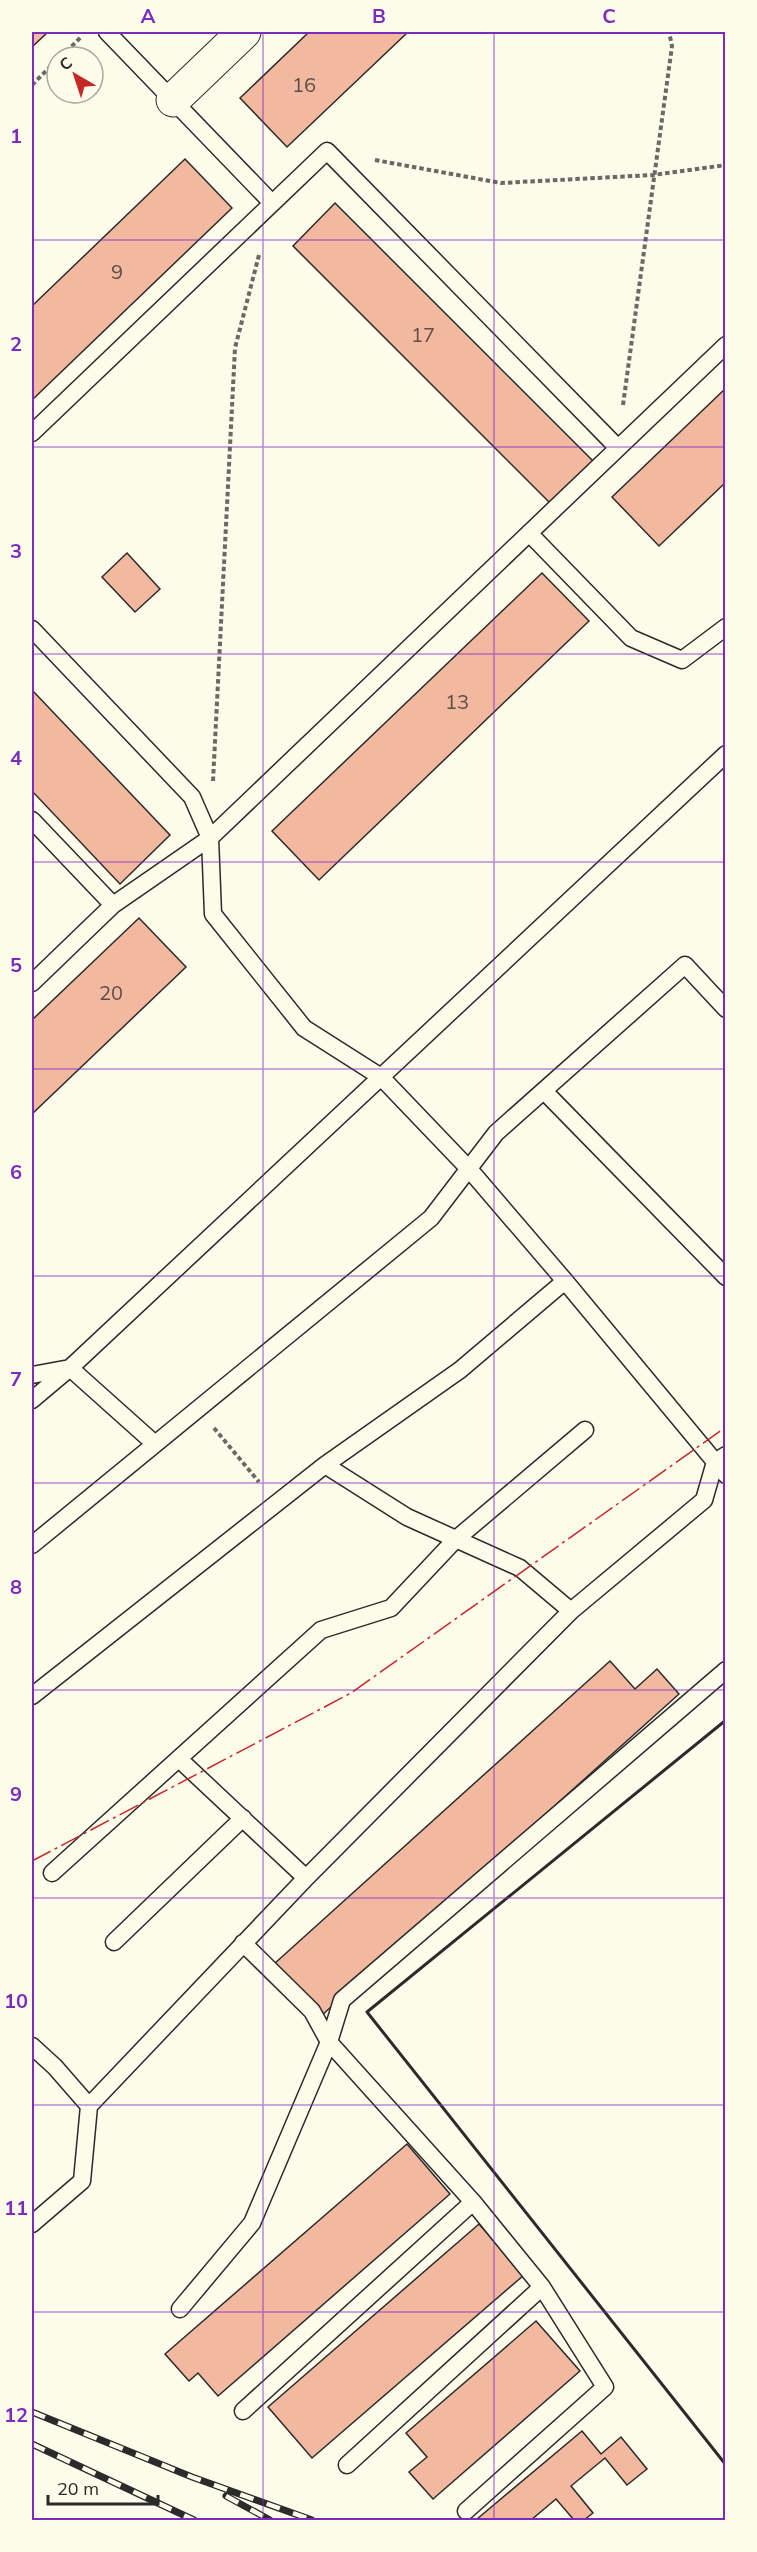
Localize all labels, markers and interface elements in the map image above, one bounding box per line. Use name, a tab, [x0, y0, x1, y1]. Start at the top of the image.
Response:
text: A	[141, 3, 156, 28]
text: B	[372, 3, 386, 28]
text: C	[602, 3, 616, 28]
north arrow	[45, 45, 105, 105]
text: С	[55, 52, 76, 75]
house number: 16	[292, 72, 316, 97]
text: 1	[10, 123, 22, 148]
house number: 9	[111, 259, 123, 284]
house number: 17	[411, 322, 435, 347]
text: 2	[10, 331, 22, 356]
text: 3	[10, 538, 22, 563]
house number: 13	[445, 689, 469, 714]
text: 4	[10, 745, 22, 770]
text: 5	[10, 952, 22, 977]
house number: 20	[99, 980, 123, 1005]
text: 6	[10, 1159, 22, 1184]
text: 7	[10, 1366, 22, 1391]
text: 8	[10, 1574, 22, 1599]
text: 9	[10, 1781, 22, 1806]
text: 10	[4, 1988, 28, 2013]
text: 11	[4, 2195, 28, 2220]
text: 12	[4, 2402, 28, 2427]
scale bar	[48, 2468, 158, 2506]
text: 20 m	[57, 2477, 99, 2500]

